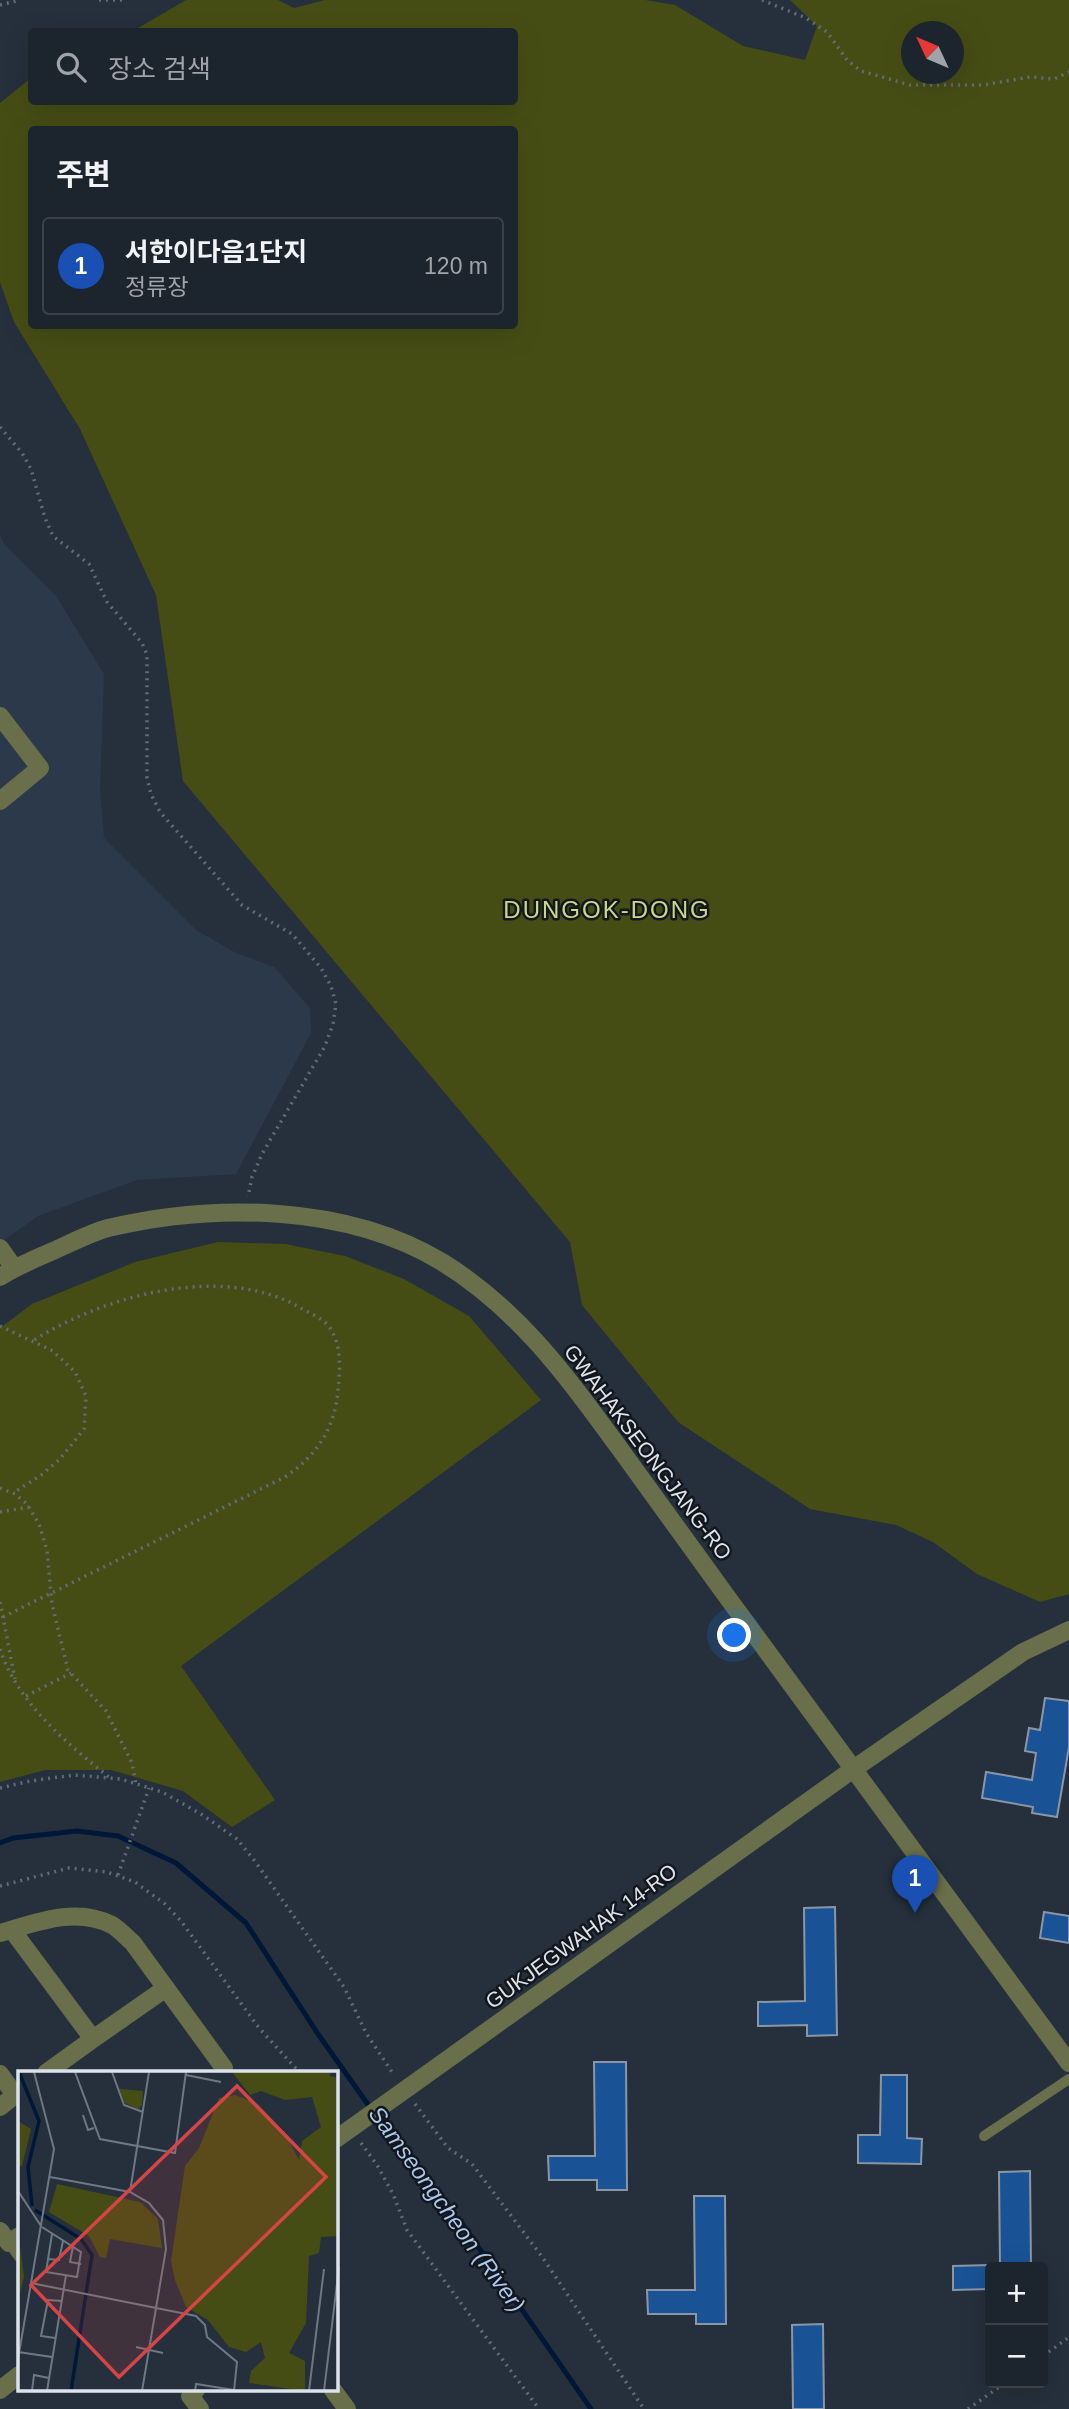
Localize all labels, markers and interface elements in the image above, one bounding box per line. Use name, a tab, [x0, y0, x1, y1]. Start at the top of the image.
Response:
north arrow	[901, 21, 964, 84]
search box	[28, 28, 518, 105]
icon: search	[52, 48, 90, 86]
text: 장소 검색	[108, 54, 211, 84]
text: 주변	[56, 158, 111, 191]
text: 서한이다음1단지	[125, 237, 307, 267]
text: 1	[75, 253, 87, 279]
text: 120 m	[424, 253, 488, 279]
text: 정류장	[125, 274, 188, 300]
district label: DUNGOK-DONG	[503, 896, 711, 923]
street label: GWAHAKSEONGJANG-RO	[560, 1340, 736, 1564]
your location	[717, 1618, 751, 1652]
pin: 1	[892, 1855, 938, 1913]
street label: GUKJEGWAHAK 14-RO	[481, 1859, 681, 2013]
inset map	[18, 2071, 338, 2392]
water label: Samseongcheon (River)	[364, 2101, 530, 2317]
map controls	[985, 2262, 1048, 2388]
button: +	[985, 2262, 1048, 2325]
button: −	[985, 2325, 1048, 2388]

